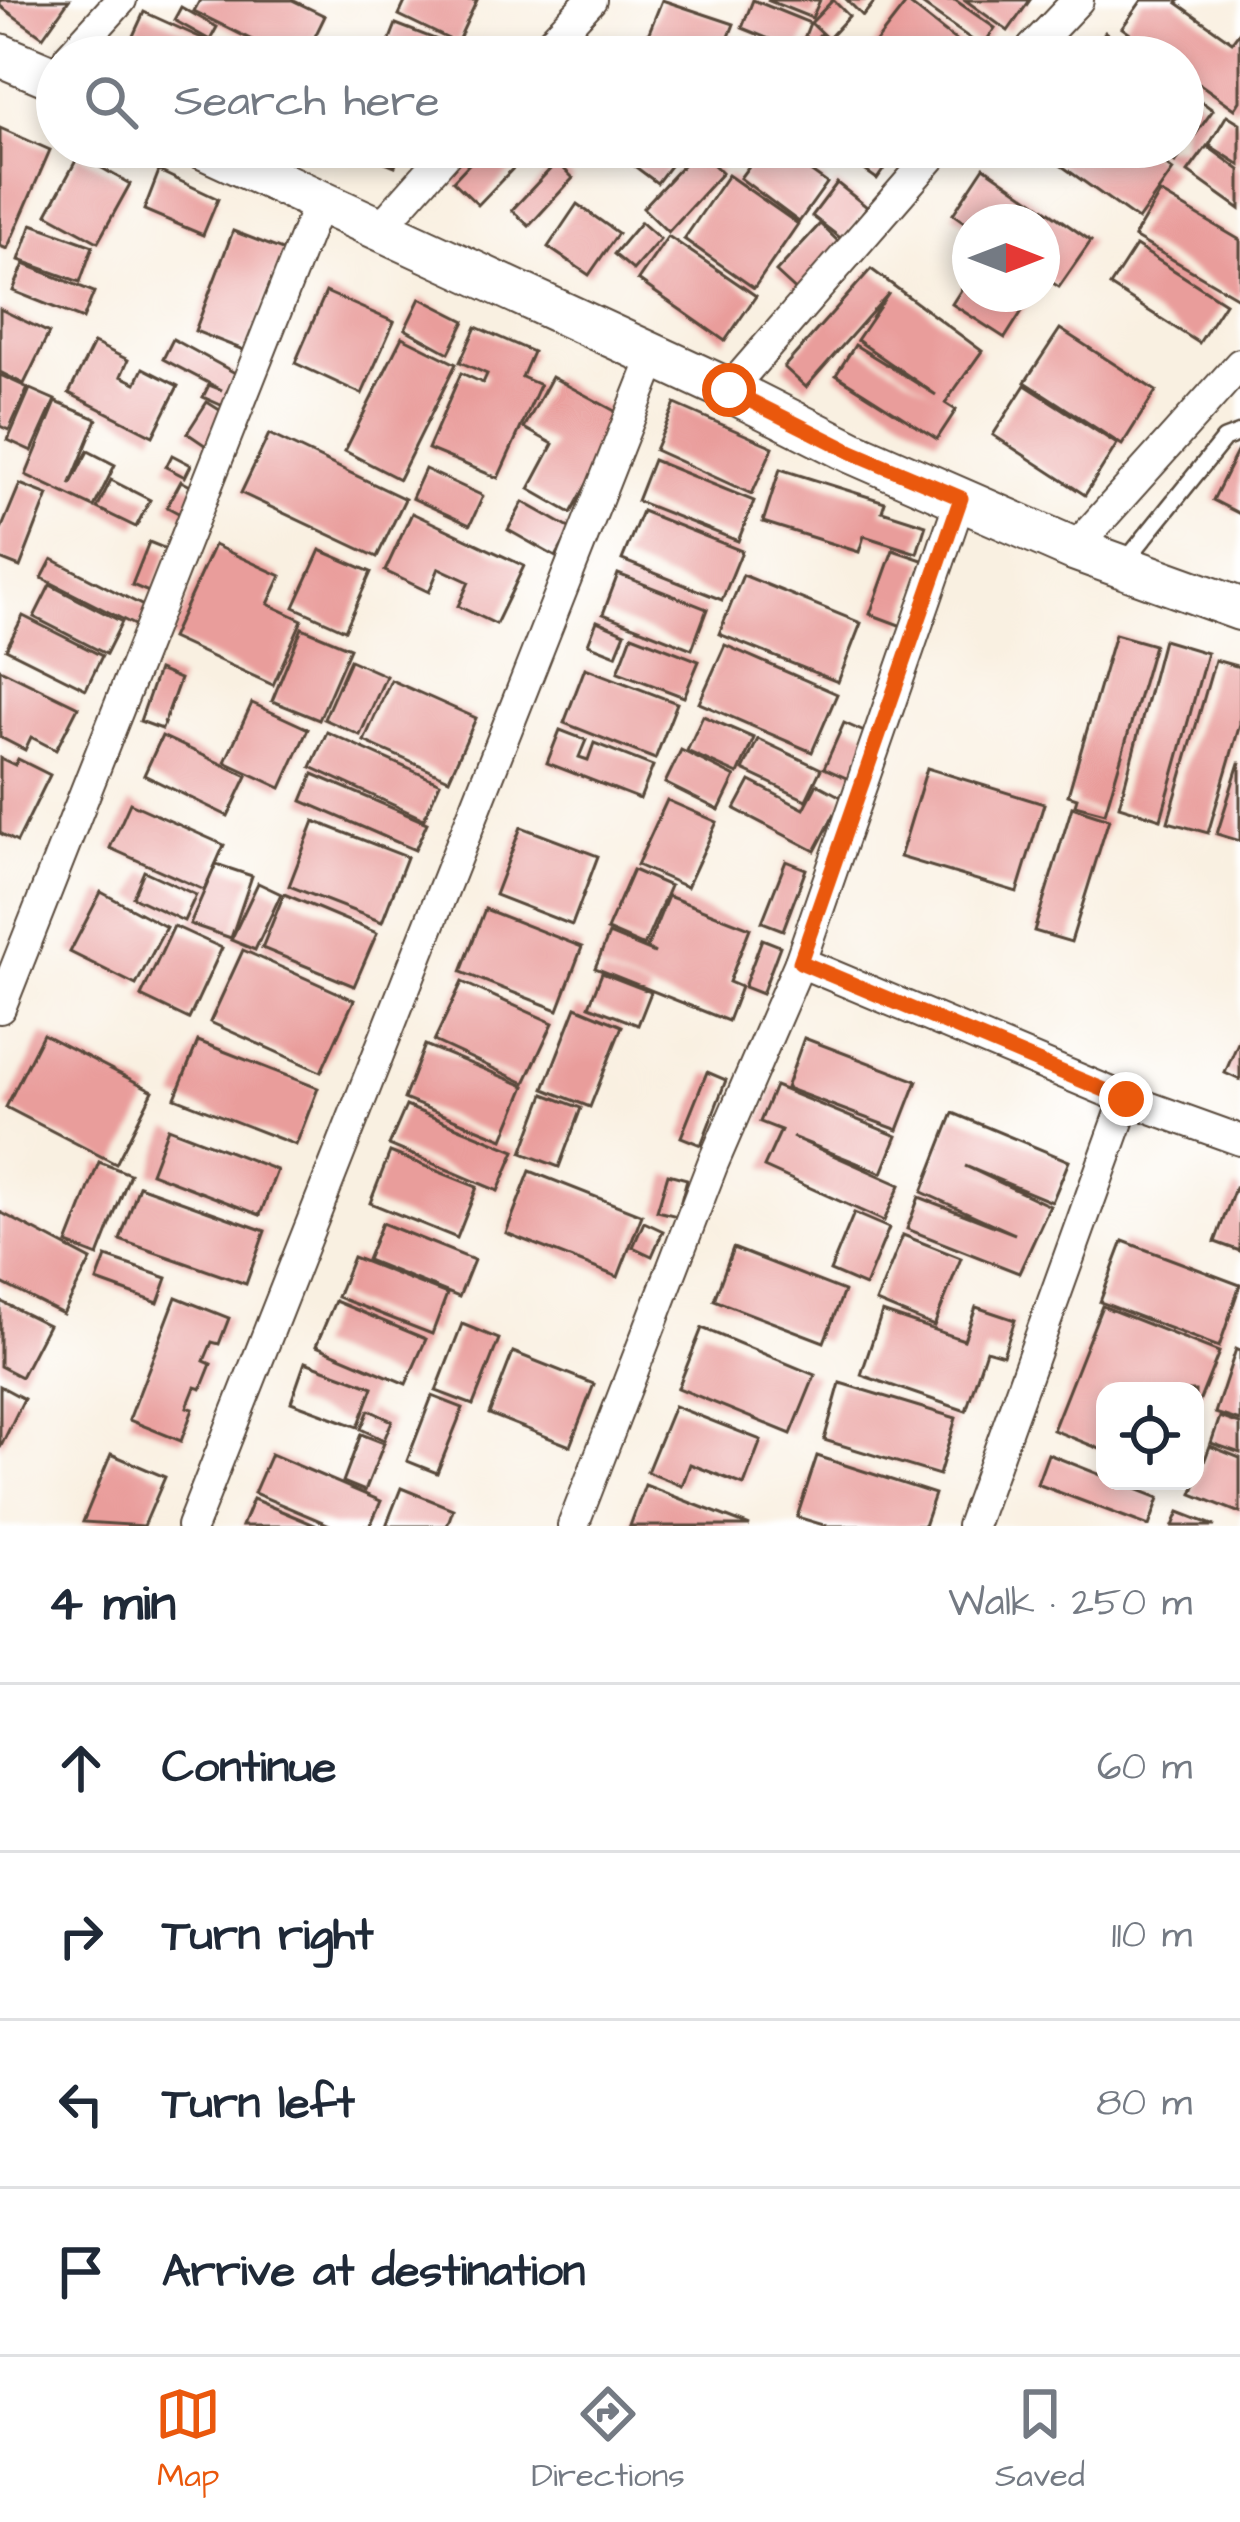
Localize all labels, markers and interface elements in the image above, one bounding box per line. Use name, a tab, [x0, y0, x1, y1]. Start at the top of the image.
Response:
search box	[36, 36, 1204, 168]
icon: search	[78, 69, 144, 135]
text: Search here	[174, 71, 440, 133]
north arrow	[952, 204, 1060, 312]
route start	[702, 363, 756, 417]
route end	[1099, 1072, 1153, 1126]
map controls	[1096, 1382, 1204, 1490]
button: locate	[1096, 1382, 1204, 1490]
text: 4 min	[48, 1569, 176, 1640]
text: Walk · 250 m	[948, 1577, 1192, 1631]
icon: ahead	[48, 1735, 114, 1801]
text: Continue	[162, 1737, 336, 1799]
text: 60 m	[1097, 1741, 1192, 1795]
icon: right	[48, 1903, 114, 1969]
text: Turn right	[162, 1905, 374, 1967]
text: 110 m	[1111, 1909, 1192, 1963]
icon: left	[48, 2071, 114, 2137]
text: Turn left	[162, 2073, 355, 2135]
text: 80 m	[1096, 2077, 1192, 2131]
icon: arrive	[48, 2239, 114, 2305]
text: Arrive at destination	[162, 2241, 585, 2303]
tab: Map	[155, 2381, 221, 2499]
tab: Directions	[531, 2381, 685, 2499]
tab: Saved	[995, 2381, 1085, 2499]

